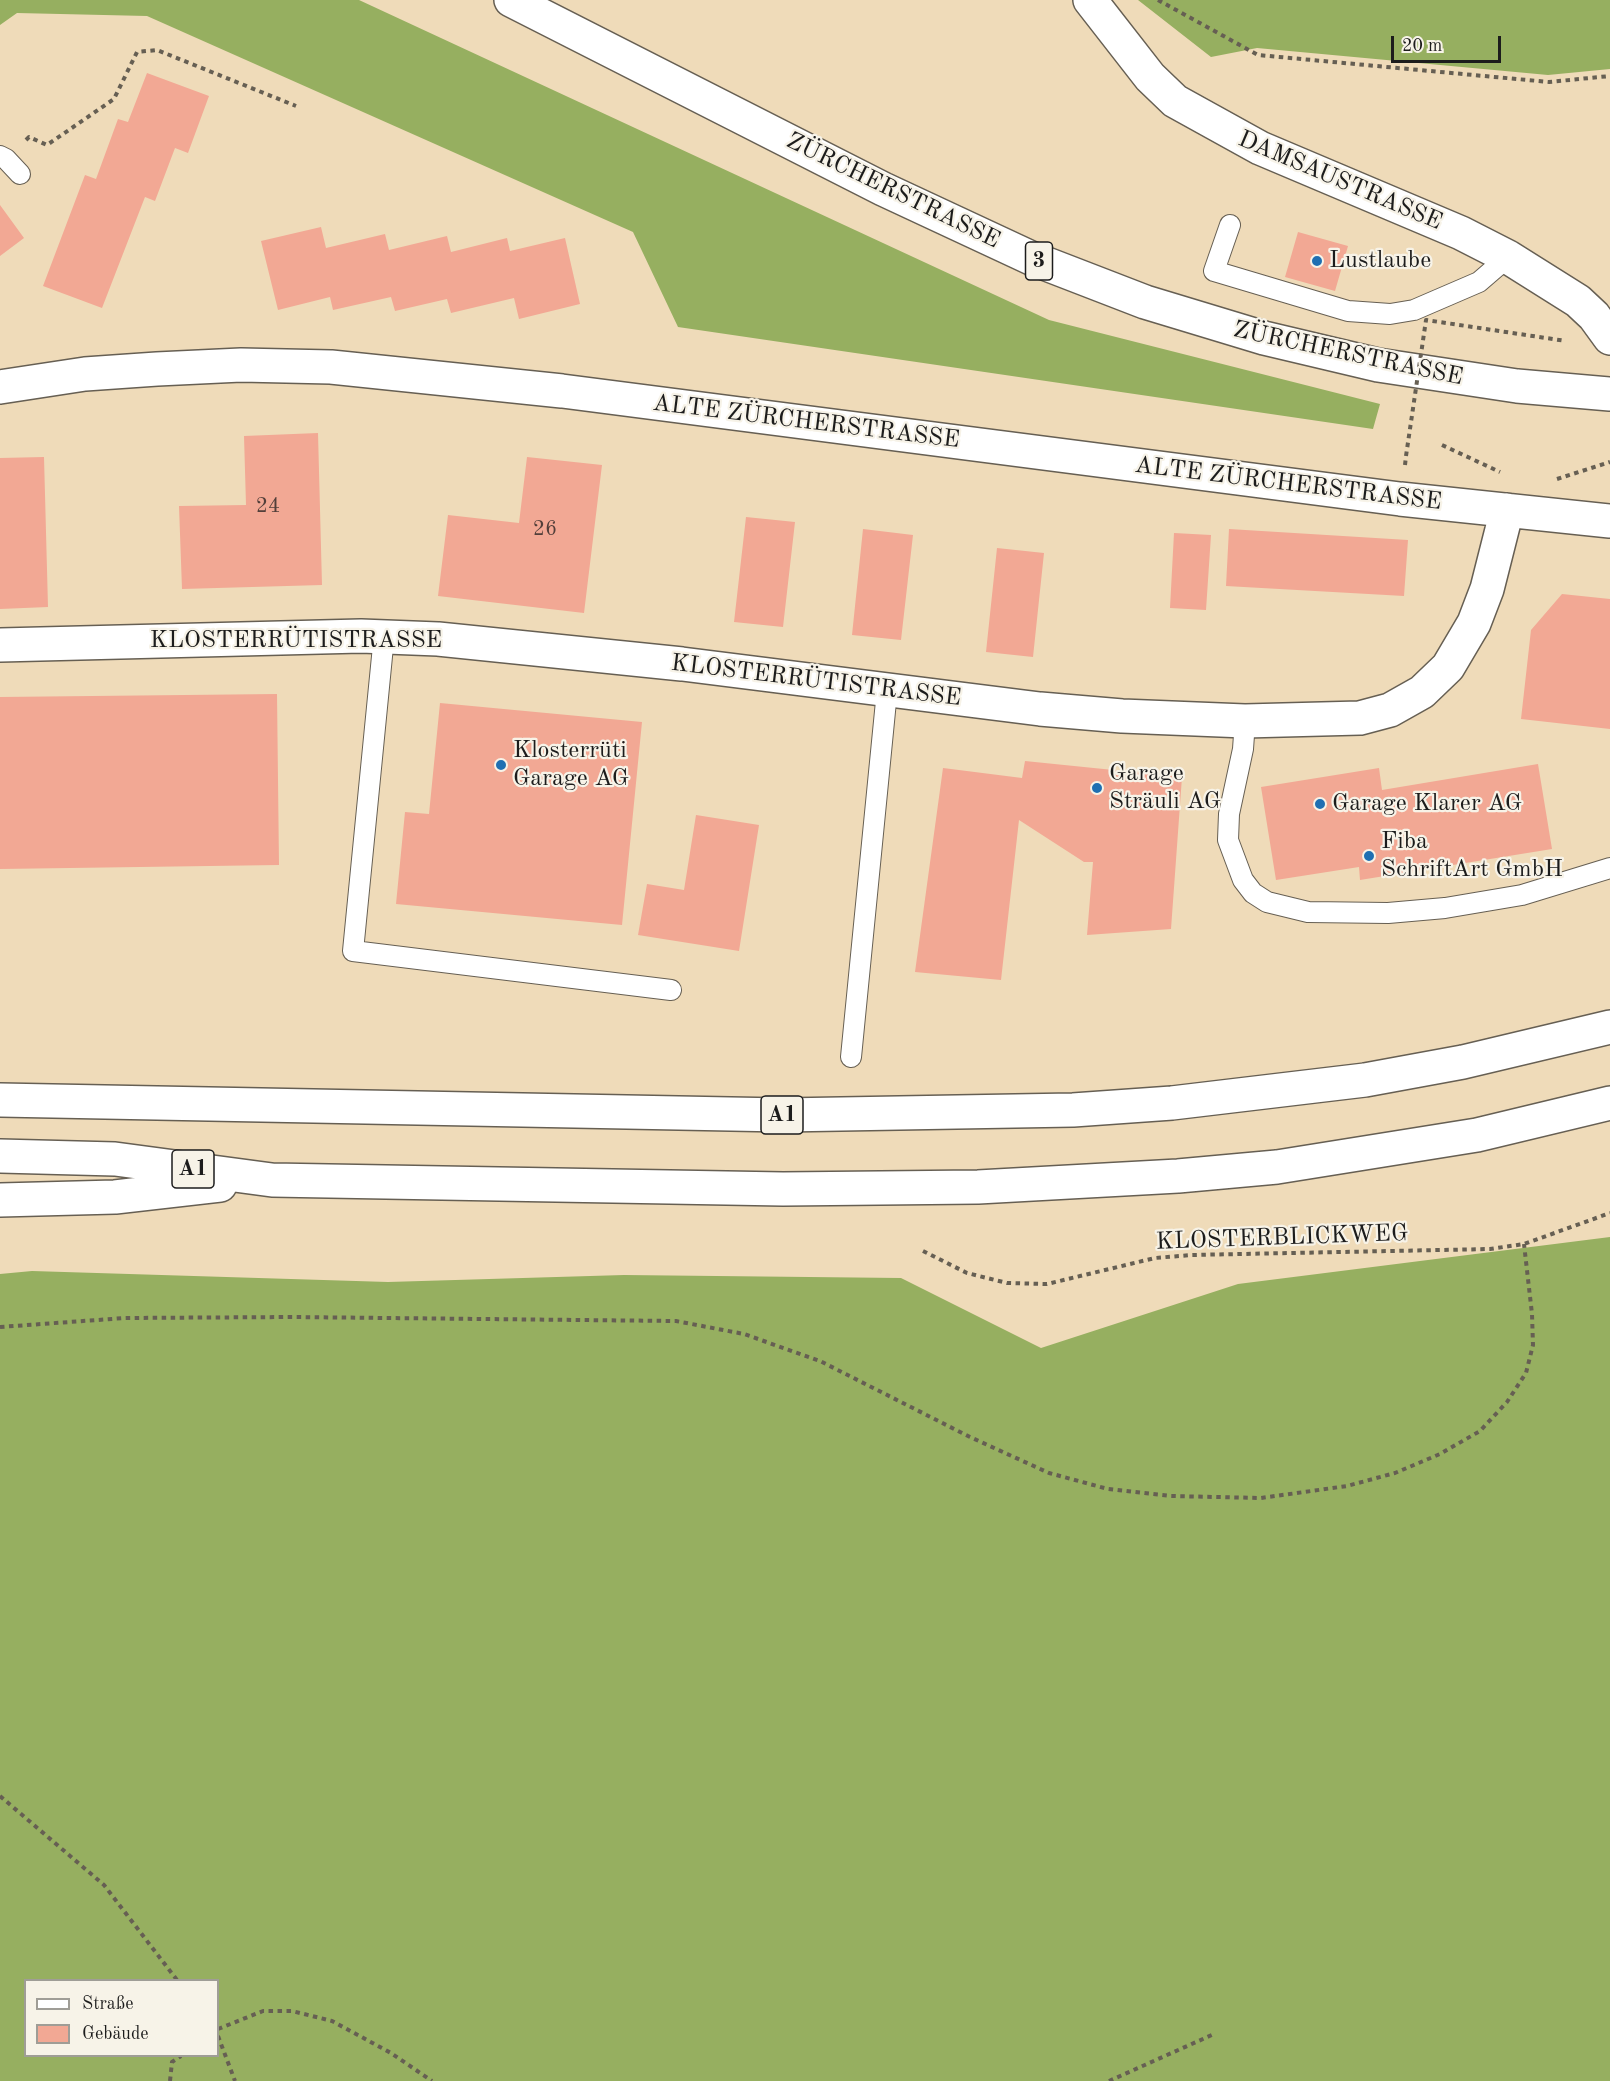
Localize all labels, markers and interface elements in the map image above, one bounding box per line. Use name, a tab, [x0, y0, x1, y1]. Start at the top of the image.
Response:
scale bar	[1394, 24, 1504, 62]
text: 20 m	[1402, 37, 1442, 55]
street label: DAMSAUSTRASSE	[1234, 125, 1446, 237]
street label: ZÜRCHERSTRASSE	[781, 127, 1005, 255]
road number: 3	[1026, 242, 1052, 280]
place label: Lustlaube	[1329, 247, 1431, 275]
marker: Lustlaube	[1310, 254, 1324, 268]
street label: ZÜRCHERSTRASSE	[1230, 316, 1466, 392]
street label: ALTE ZÜRCHERSTRASSE	[651, 389, 961, 455]
street label: ALTE ZÜRCHERSTRASSE	[1133, 451, 1443, 517]
house number: 24	[256, 493, 280, 519]
house number: 26	[533, 516, 557, 542]
street label: KLOSTERRÜTISTRASSE	[150, 627, 442, 655]
street label: KLOSTERRÜTISTRASSE	[669, 649, 963, 713]
place label: Klosterrüti Garage AG	[513, 737, 629, 793]
marker: Klosterrüti Garage AG	[494, 758, 508, 772]
place label: Garage Sträuli AG	[1109, 760, 1221, 816]
marker: Garage Sträuli AG	[1090, 781, 1104, 795]
place label: Garage Klarer AG	[1332, 790, 1522, 818]
marker: Garage Klarer AG	[1313, 797, 1327, 811]
place label: Fiba SchriftArt GmbH	[1381, 828, 1563, 884]
marker: Fiba SchriftArt GmbH	[1362, 849, 1376, 863]
road number: A1	[761, 1096, 803, 1134]
road number: A1	[172, 1150, 214, 1188]
street label: KLOSTERBLICKWEG	[1155, 1219, 1409, 1257]
legend	[24, 1979, 219, 2057]
text: Straße	[82, 1995, 133, 2013]
text: Gebäude	[82, 2025, 149, 2043]

